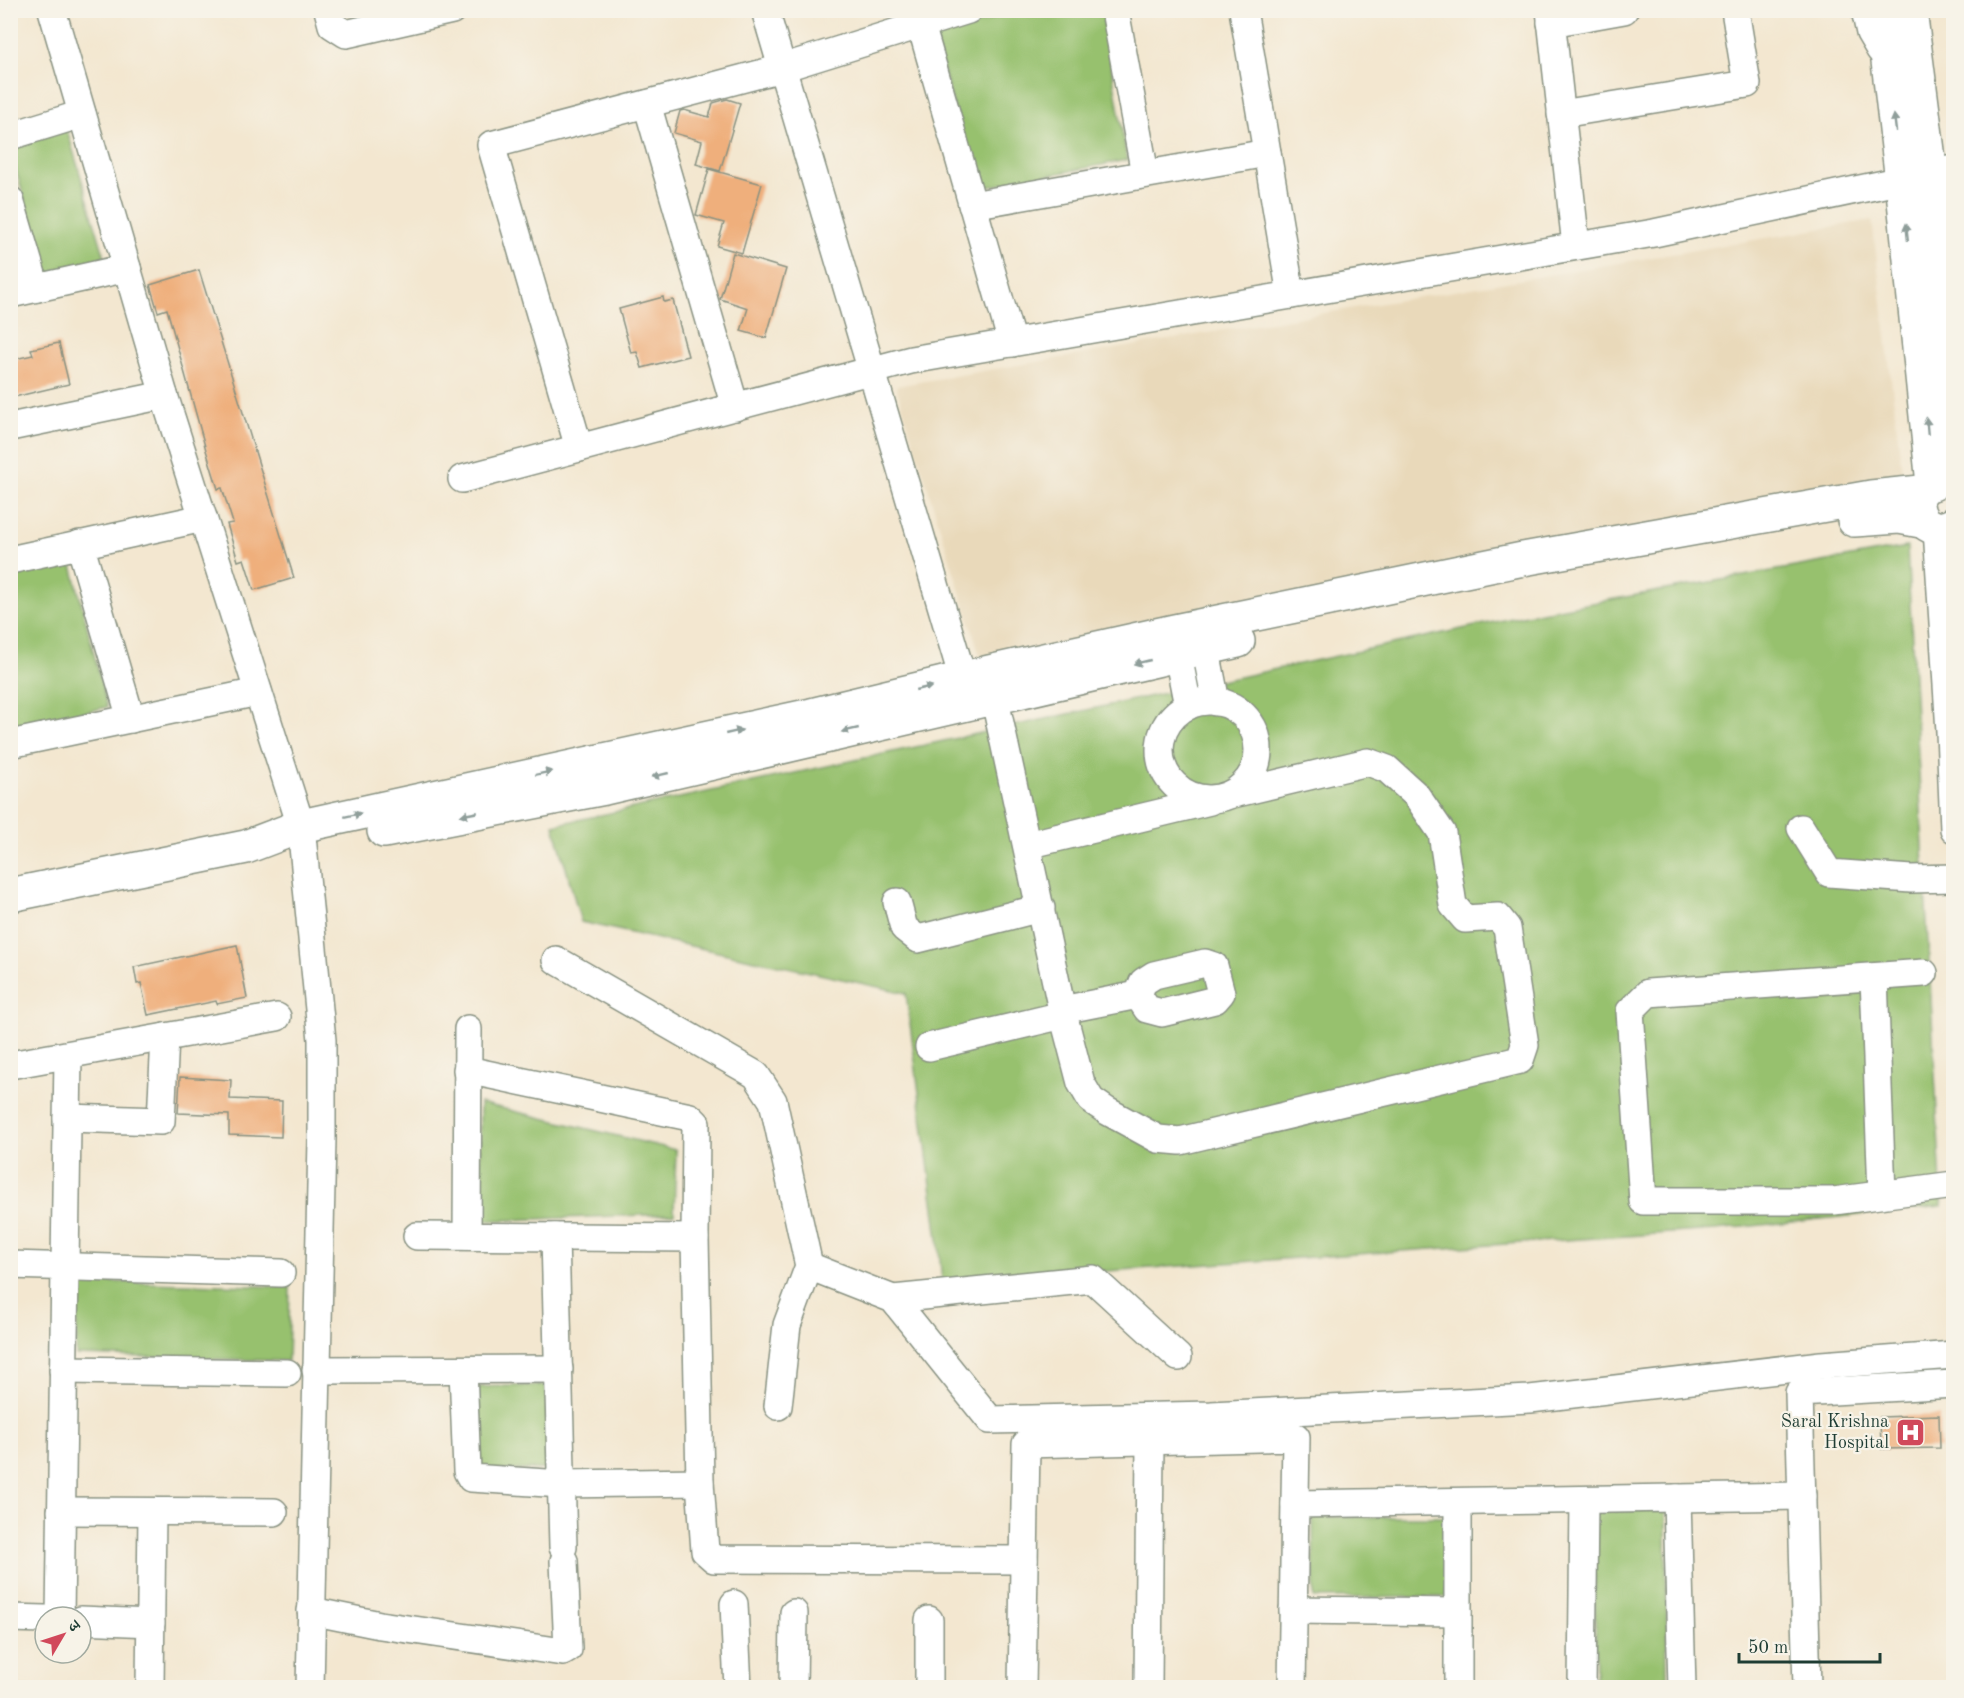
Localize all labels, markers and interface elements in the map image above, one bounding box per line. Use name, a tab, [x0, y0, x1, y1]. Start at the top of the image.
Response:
one-way arrow	[1890, 113, 1900, 132]
one-way arrow	[1902, 222, 1912, 241]
one-way arrow	[1922, 416, 1932, 435]
one-way arrow	[1132, 658, 1151, 667]
one-way arrow	[915, 682, 933, 692]
one-way arrow	[725, 726, 743, 736]
one-way arrow	[840, 726, 859, 735]
one-way arrow	[534, 768, 553, 778]
one-way arrow	[651, 770, 669, 780]
one-way arrow	[344, 810, 363, 819]
one-way arrow	[459, 810, 478, 819]
place label: Saral Krishna Hospital	[1781, 1413, 1889, 1452]
hospital icon: Saral Krishna Hospital	[1894, 1416, 1926, 1448]
north arrow	[33, 1605, 93, 1665]
text: उ	[64, 1618, 83, 1636]
scale bar	[1739, 1626, 1880, 1664]
text: 50 m	[1748, 1639, 1788, 1657]

